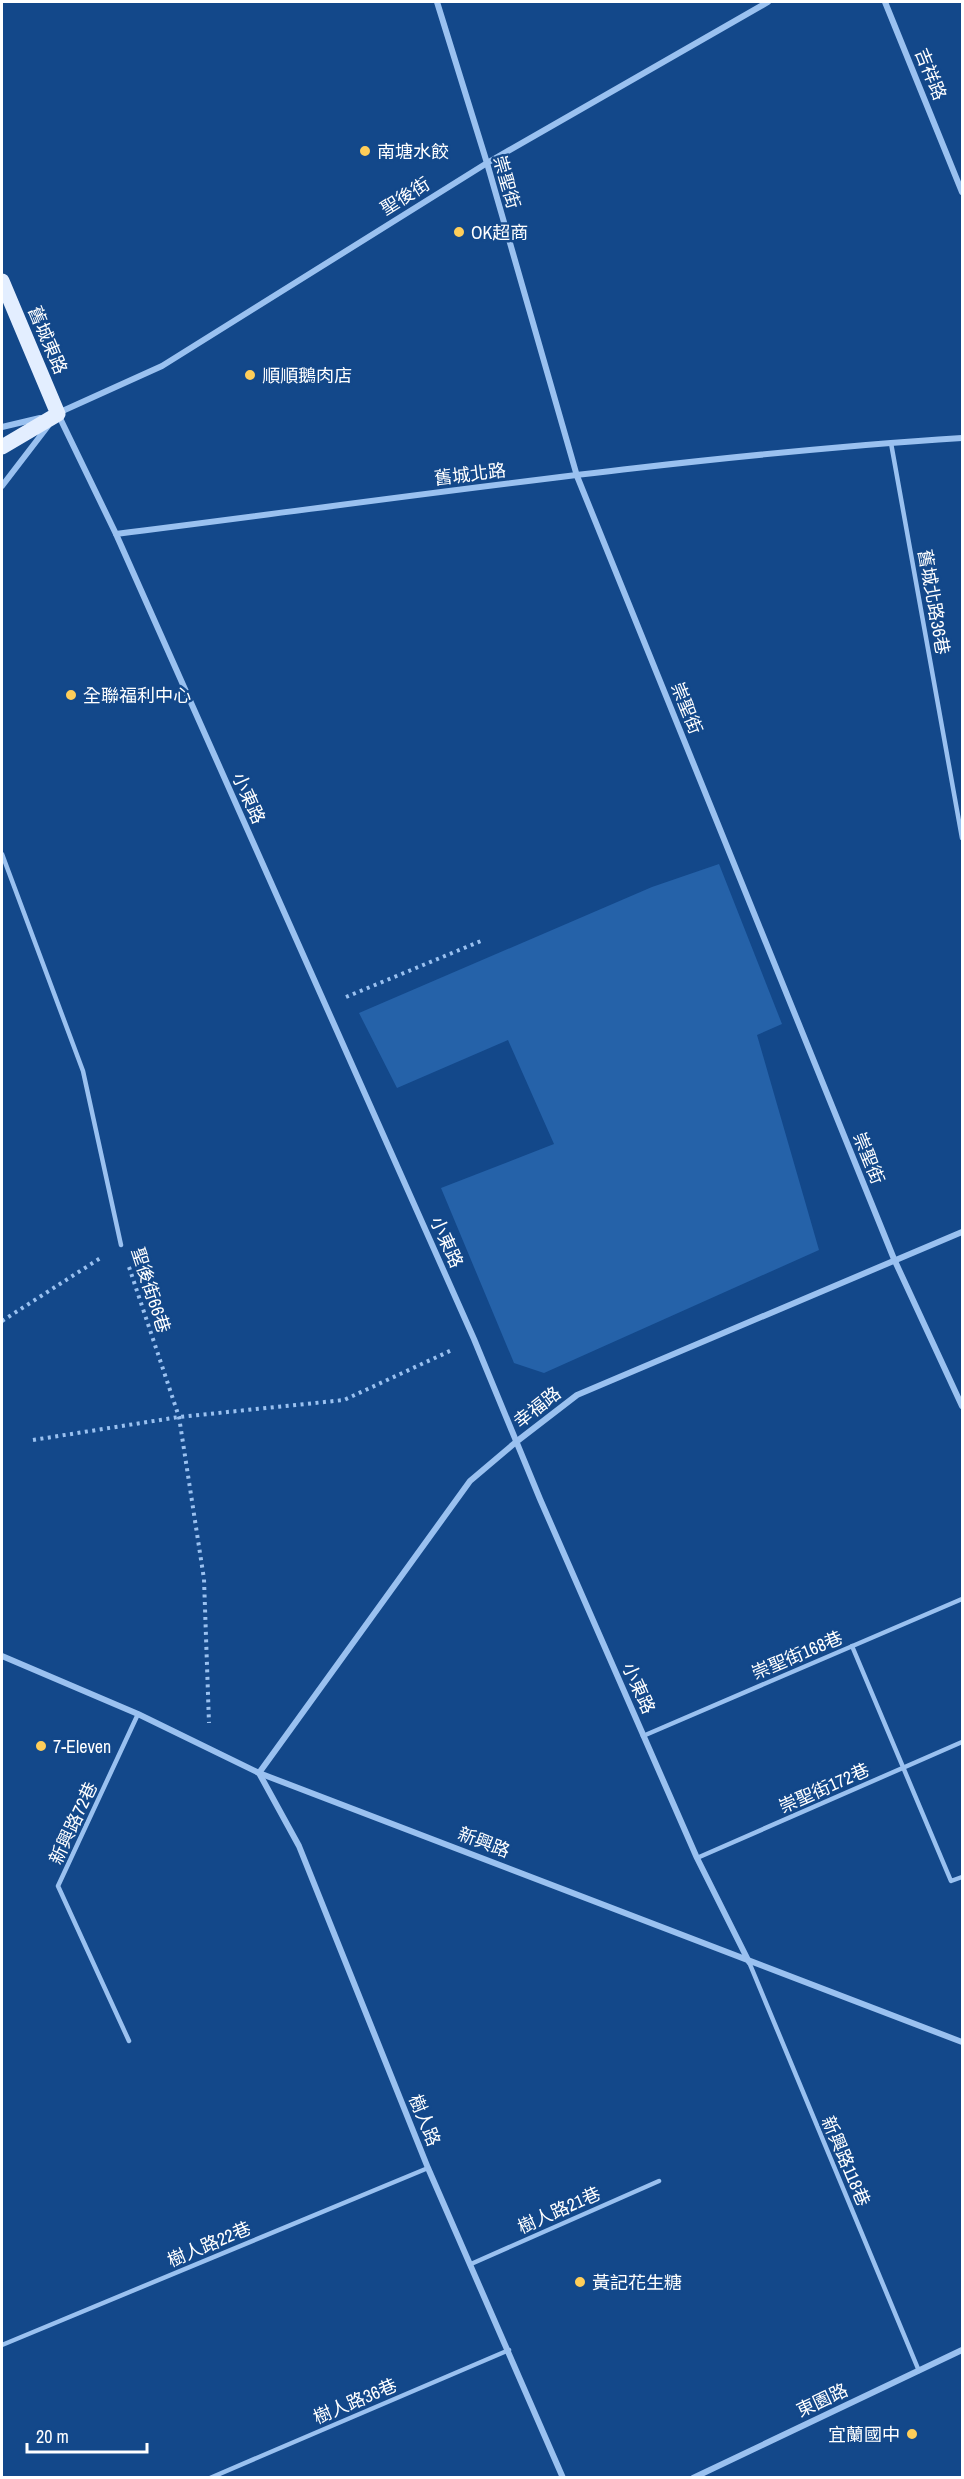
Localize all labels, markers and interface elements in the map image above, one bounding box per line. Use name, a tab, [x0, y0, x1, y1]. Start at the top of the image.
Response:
street label: 吉祥路	[909, 44, 953, 104]
place label: 南塘水餃	[377, 139, 449, 164]
marker: 南塘水餃	[358, 144, 372, 158]
street label: 崇聖街	[488, 153, 526, 211]
street label: 聖後街	[375, 171, 435, 221]
place label: OK超商	[471, 220, 528, 245]
marker: OK超商	[452, 225, 466, 239]
street label: 舊城東路	[22, 302, 74, 378]
place label: 順順鵝肉店	[262, 363, 352, 388]
marker: 順順鵝肉店	[243, 368, 257, 382]
street label: 舊城北路	[433, 457, 507, 491]
street label: 舊城北路36巷	[912, 547, 956, 657]
street label: 崇聖街	[665, 678, 709, 738]
place label: 全聯福利中心	[83, 683, 191, 708]
marker: 全聯福利中心	[64, 688, 78, 702]
street label: 小東路	[227, 768, 271, 828]
street label: 崇聖街	[847, 1128, 891, 1188]
street label: 小東路	[425, 1212, 469, 1272]
street label: 聖後街66巷	[125, 1244, 177, 1336]
street label: 幸福路	[508, 1381, 566, 1433]
street label: 崇聖街168巷	[748, 1625, 846, 1685]
street label: 小東路	[617, 1658, 661, 1718]
place label: 7-Eleven	[53, 1734, 111, 1759]
marker: 7-Eleven	[34, 1739, 48, 1753]
street label: 崇聖街172巷	[775, 1757, 873, 1819]
street label: 新興路72巷	[43, 1778, 103, 1868]
street label: 新興路	[454, 1821, 514, 1863]
street label: 樹人路	[403, 2090, 447, 2150]
street label: 新興路118巷	[816, 2112, 876, 2210]
street label: 樹人路21巷	[514, 2181, 604, 2239]
street label: 樹人路22巷	[163, 2215, 255, 2273]
place label: 黃記花生糖	[592, 2270, 682, 2295]
marker: 黃記花生糖	[573, 2275, 587, 2289]
street label: 樹人路36巷	[309, 2372, 401, 2430]
street label: 東園路	[792, 2377, 852, 2423]
scale bar	[27, 2416, 147, 2454]
place label: 宜蘭國中	[828, 2422, 900, 2447]
text: 20 m	[36, 2424, 69, 2449]
marker: 宜蘭國中	[905, 2427, 919, 2441]

